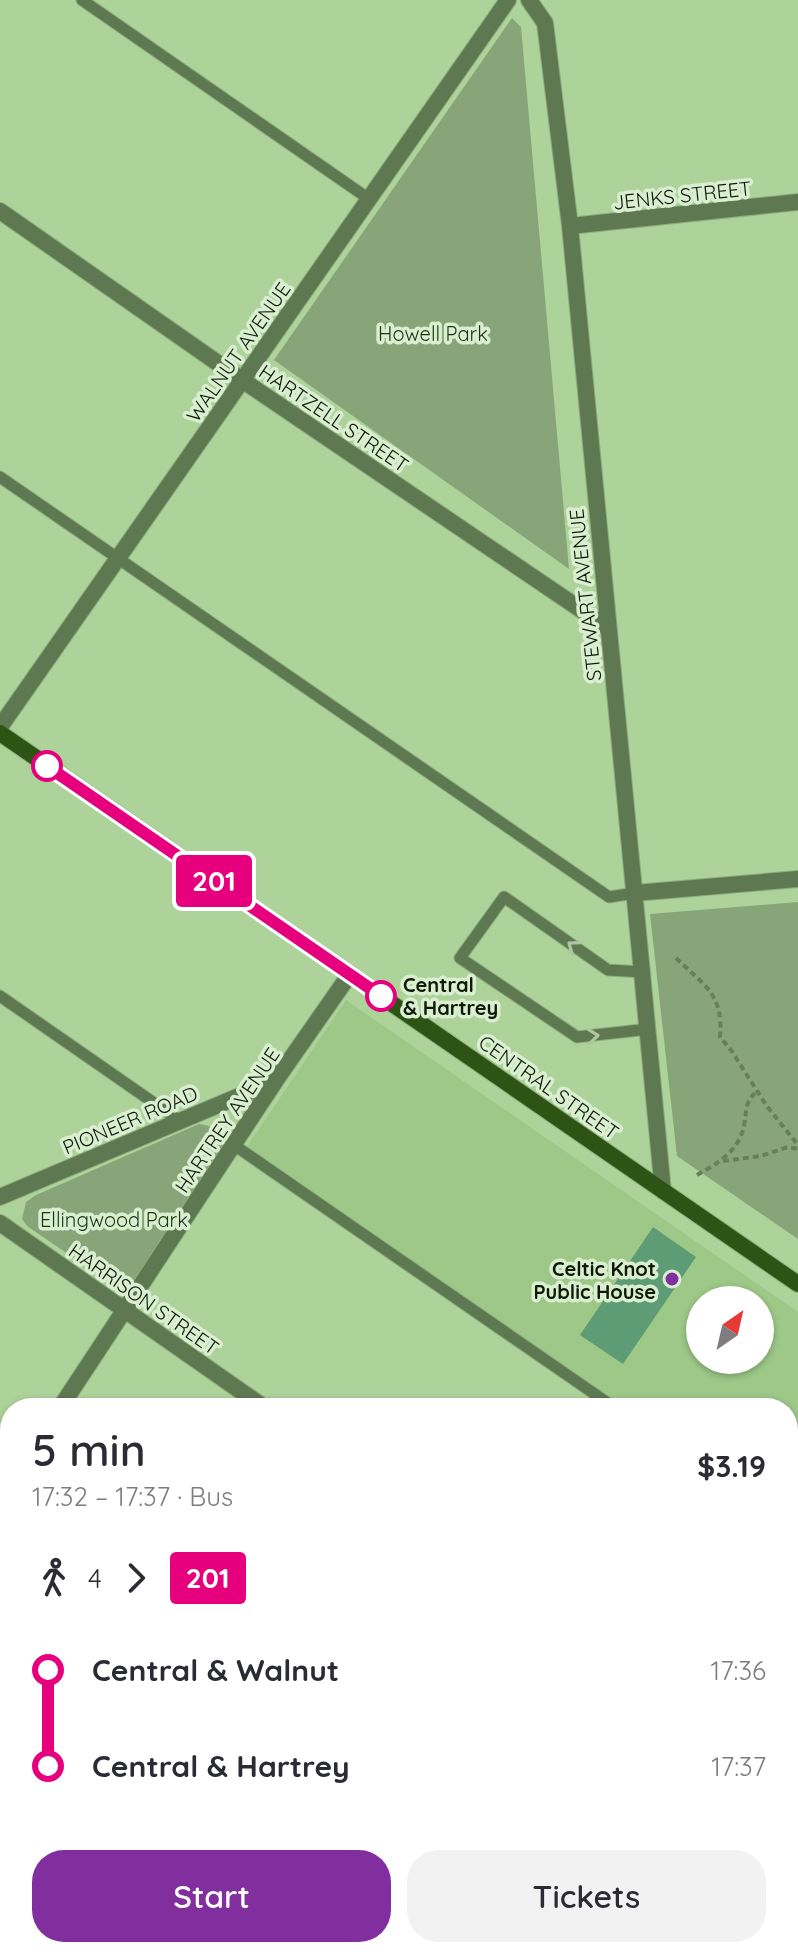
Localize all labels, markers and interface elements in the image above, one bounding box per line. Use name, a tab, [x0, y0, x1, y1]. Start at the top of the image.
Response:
street label: JENKS STREET	[612, 175, 752, 215]
street label: WALNUT AVENUE	[181, 277, 295, 427]
park label: Howell Park	[378, 321, 488, 346]
street label: HARTZELL STREET	[254, 359, 414, 477]
street label: STEWART AVENUE	[564, 508, 606, 682]
unlabelled marker	[32, 751, 62, 781]
line badge: 201	[168, 855, 260, 907]
text: 201	[192, 863, 236, 898]
one-way arrow	[568, 941, 582, 956]
place label: Central & Hartrey	[403, 972, 498, 1020]
marker: Central & Hartrey	[366, 981, 396, 1011]
one-way arrow	[587, 1027, 600, 1044]
street label: CENTRAL STREET	[474, 1029, 624, 1145]
street label: HARTREY AVENUE	[169, 1043, 285, 1197]
street label: PIONEER ROAD	[59, 1080, 201, 1160]
park label: Ellingwood Park	[40, 1207, 188, 1232]
street label: HARRISON STREET	[64, 1238, 224, 1360]
place label: Celtic Knot Public House	[534, 1256, 656, 1304]
marker: Celtic Knot Public House	[663, 1270, 681, 1288]
north arrow	[686, 1286, 774, 1374]
map controls	[686, 1286, 774, 1374]
text: 5 min	[32, 1422, 146, 1477]
text: $3.19	[697, 1447, 766, 1485]
text: 17:32 – 17:37 · Bus	[32, 1480, 233, 1513]
icon: walk	[32, 1556, 76, 1600]
icon: forward	[114, 1556, 158, 1600]
text: 201	[186, 1560, 230, 1595]
text: 4	[88, 1562, 102, 1595]
text: Central & Walnut	[92, 1651, 339, 1689]
text: 17:36	[711, 1654, 766, 1687]
text: Central & Hartrey	[92, 1747, 350, 1785]
text: 17:37	[711, 1750, 766, 1783]
button: Start	[32, 1850, 391, 1942]
button: Tickets	[407, 1850, 766, 1942]

